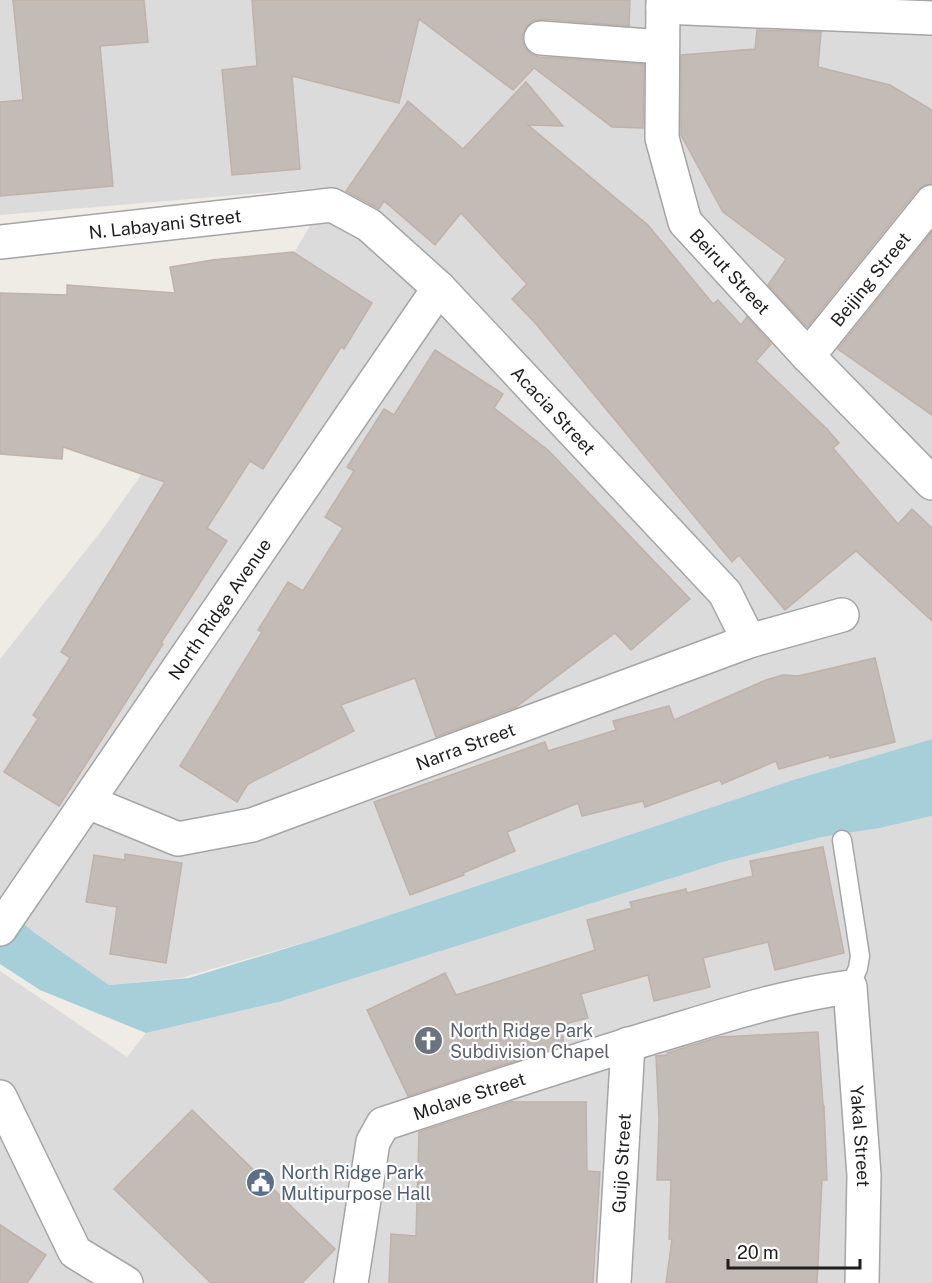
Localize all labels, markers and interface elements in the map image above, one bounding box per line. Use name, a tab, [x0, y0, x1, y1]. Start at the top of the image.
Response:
street label: N. Labayani Street	[88, 205, 242, 243]
street label: Beirut Street	[686, 224, 775, 318]
street label: Beijing Street	[826, 228, 914, 330]
street label: Acacia Street	[507, 362, 600, 459]
street label: North Ridge Avenue	[163, 534, 275, 684]
street label: Narra Street	[413, 718, 518, 774]
place label: North Ridge Park Subdivision Chapel	[450, 1020, 610, 1062]
church icon: North Ridge Park Subdivision Chapel	[413, 1024, 445, 1056]
street label: Molave Street	[410, 1067, 528, 1124]
street label: Yakal Street	[847, 1084, 875, 1187]
street label: Guijo Street	[608, 1113, 634, 1214]
place label: North Ridge Park Multipurpose Hall	[281, 1162, 431, 1204]
public building icon: North Ridge Park Multipurpose Hall	[244, 1166, 276, 1198]
scale bar	[728, 1232, 860, 1270]
text: 20 m	[737, 1242, 779, 1263]

